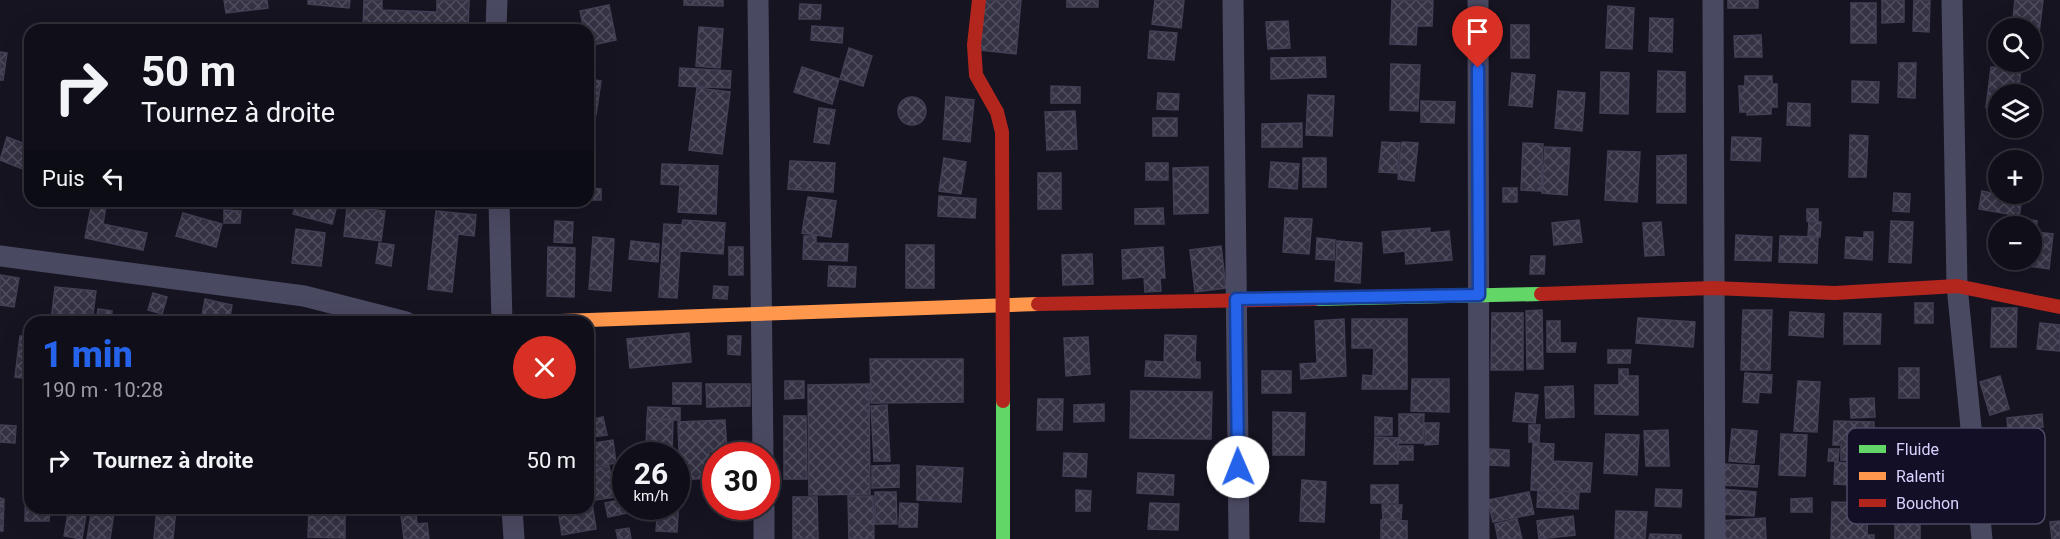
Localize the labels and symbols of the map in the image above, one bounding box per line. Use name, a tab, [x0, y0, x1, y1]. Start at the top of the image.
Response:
pin	[1452, 6, 1503, 68]
legend	[1847, 428, 2045, 524]
position arrow	[1206, 435, 1270, 499]
text: Fluide	[1896, 440, 1939, 459]
speed limit sign: 30	[702, 442, 780, 520]
text: Ralenti	[1896, 467, 1945, 486]
text: Bouchon	[1896, 494, 1959, 513]

